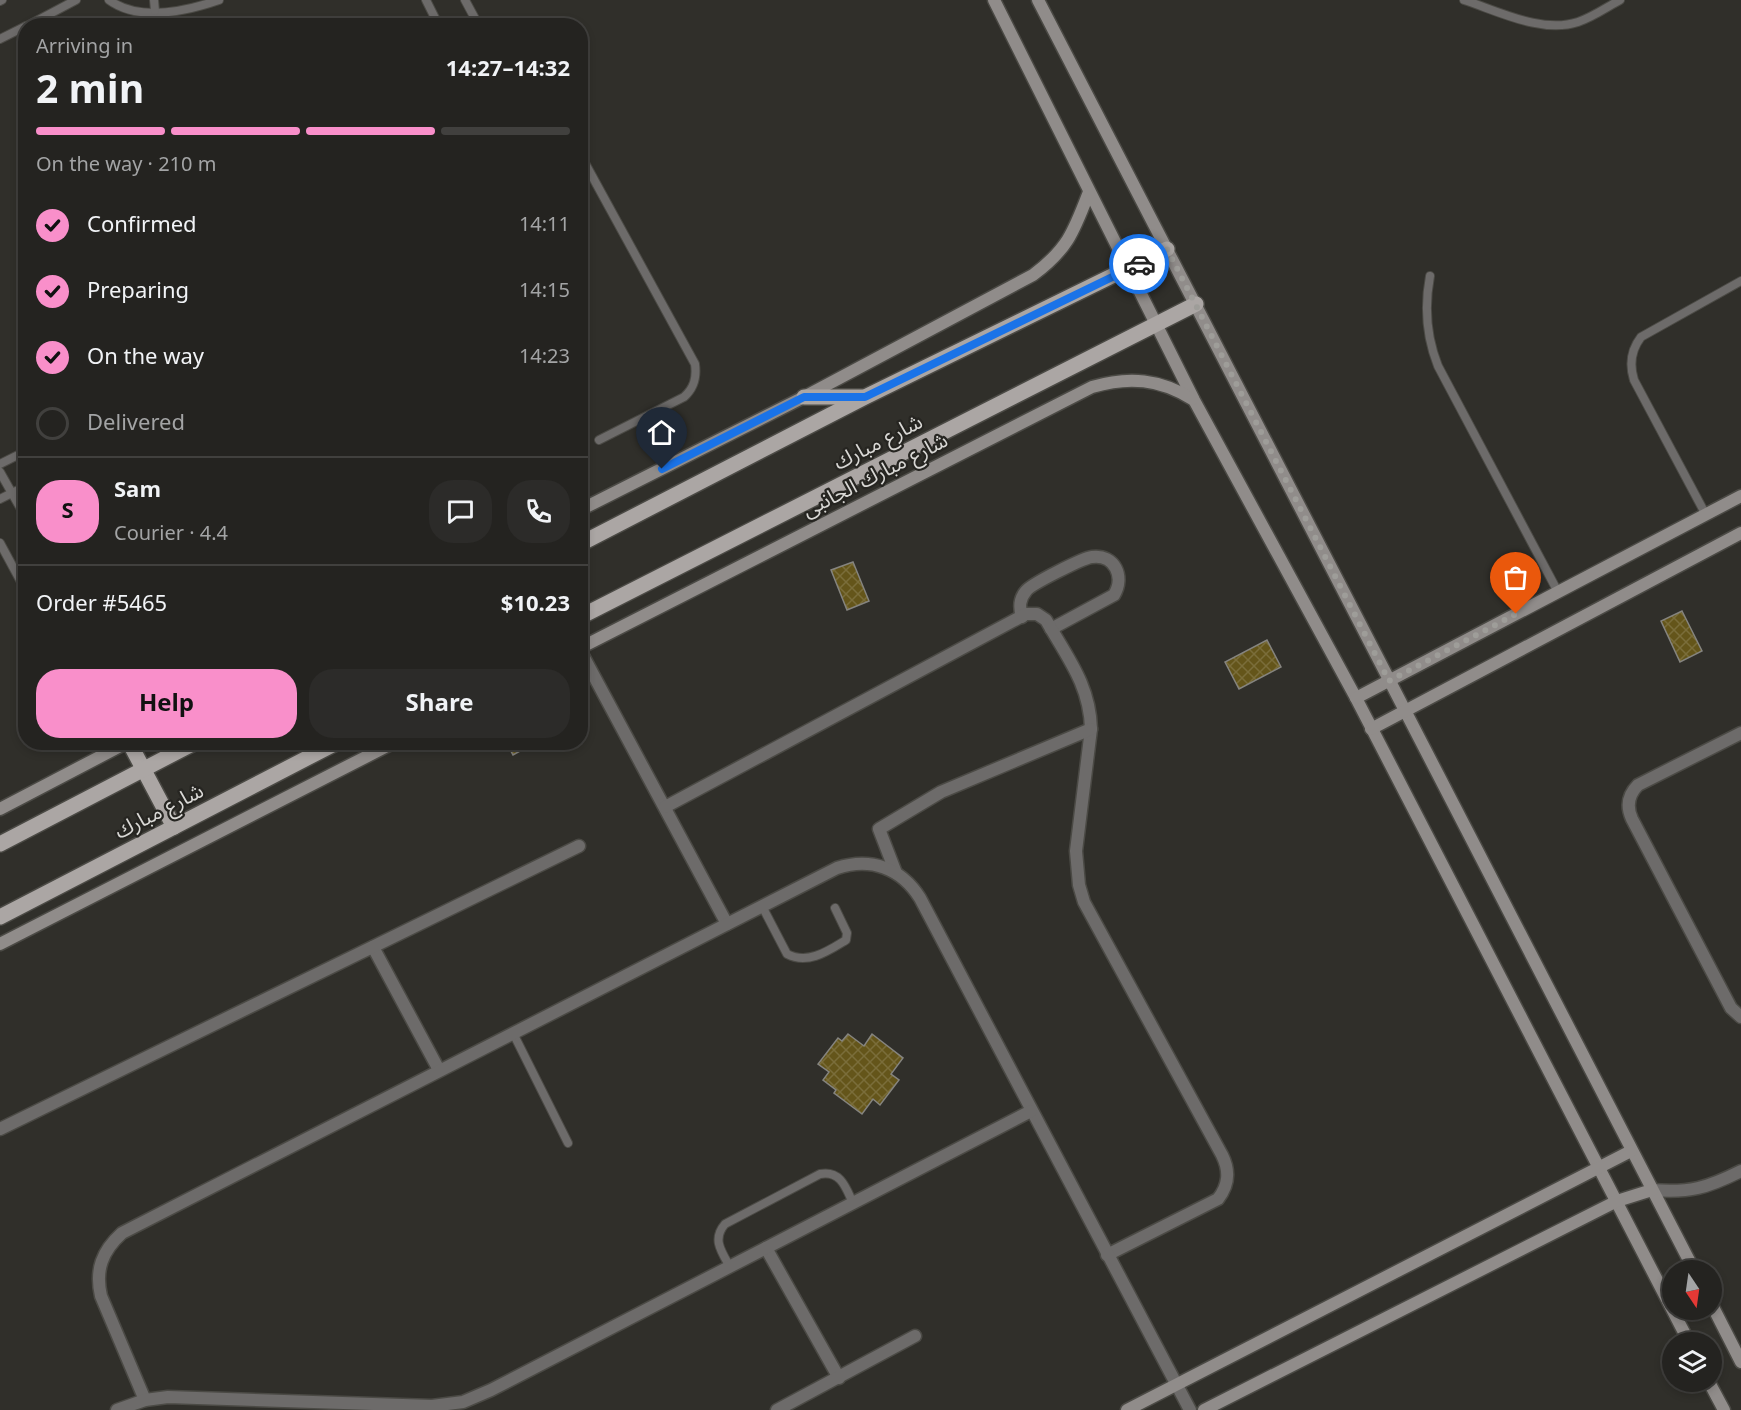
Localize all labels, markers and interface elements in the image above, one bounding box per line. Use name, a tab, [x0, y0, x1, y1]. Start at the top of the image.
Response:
text: Arriving in	[36, 26, 133, 68]
text: 14:27–14:32	[446, 46, 570, 92]
text: 2 min	[36, 49, 144, 132]
text: On the way · 210 m	[36, 144, 216, 186]
text: Confirmed	[87, 202, 197, 248]
text: 14:11	[519, 204, 570, 246]
icon: check	[36, 209, 69, 242]
courier	[1109, 234, 1169, 294]
icon: car	[1123, 248, 1156, 281]
text: Preparing	[87, 268, 189, 314]
text: 14:15	[519, 270, 570, 312]
icon: check	[36, 275, 69, 308]
text: On the way	[87, 334, 204, 380]
text: 14:23	[519, 336, 570, 378]
icon: check	[36, 341, 69, 374]
text: Delivered	[87, 400, 185, 446]
street label: شارع مبارك	[825, 401, 931, 483]
pin	[636, 407, 687, 469]
icon: home	[645, 416, 678, 449]
street label: شارع مبارك الجانبى	[794, 419, 956, 531]
text: Sam	[114, 467, 161, 513]
button: chat	[429, 480, 492, 543]
button: phone	[507, 480, 570, 543]
text: S	[61, 488, 74, 534]
text: Courier · 4.4	[114, 513, 228, 555]
pin	[1490, 552, 1541, 614]
icon: bag	[1499, 561, 1532, 594]
text: Order #5465	[36, 581, 167, 627]
text: $10.23	[501, 581, 570, 627]
button: Help	[36, 669, 297, 738]
button: Share	[309, 669, 570, 738]
street label: شارع مبارك	[106, 770, 212, 852]
north arrow	[1662, 1260, 1722, 1320]
map controls	[1662, 1260, 1722, 1392]
button: layers	[1662, 1332, 1722, 1392]

